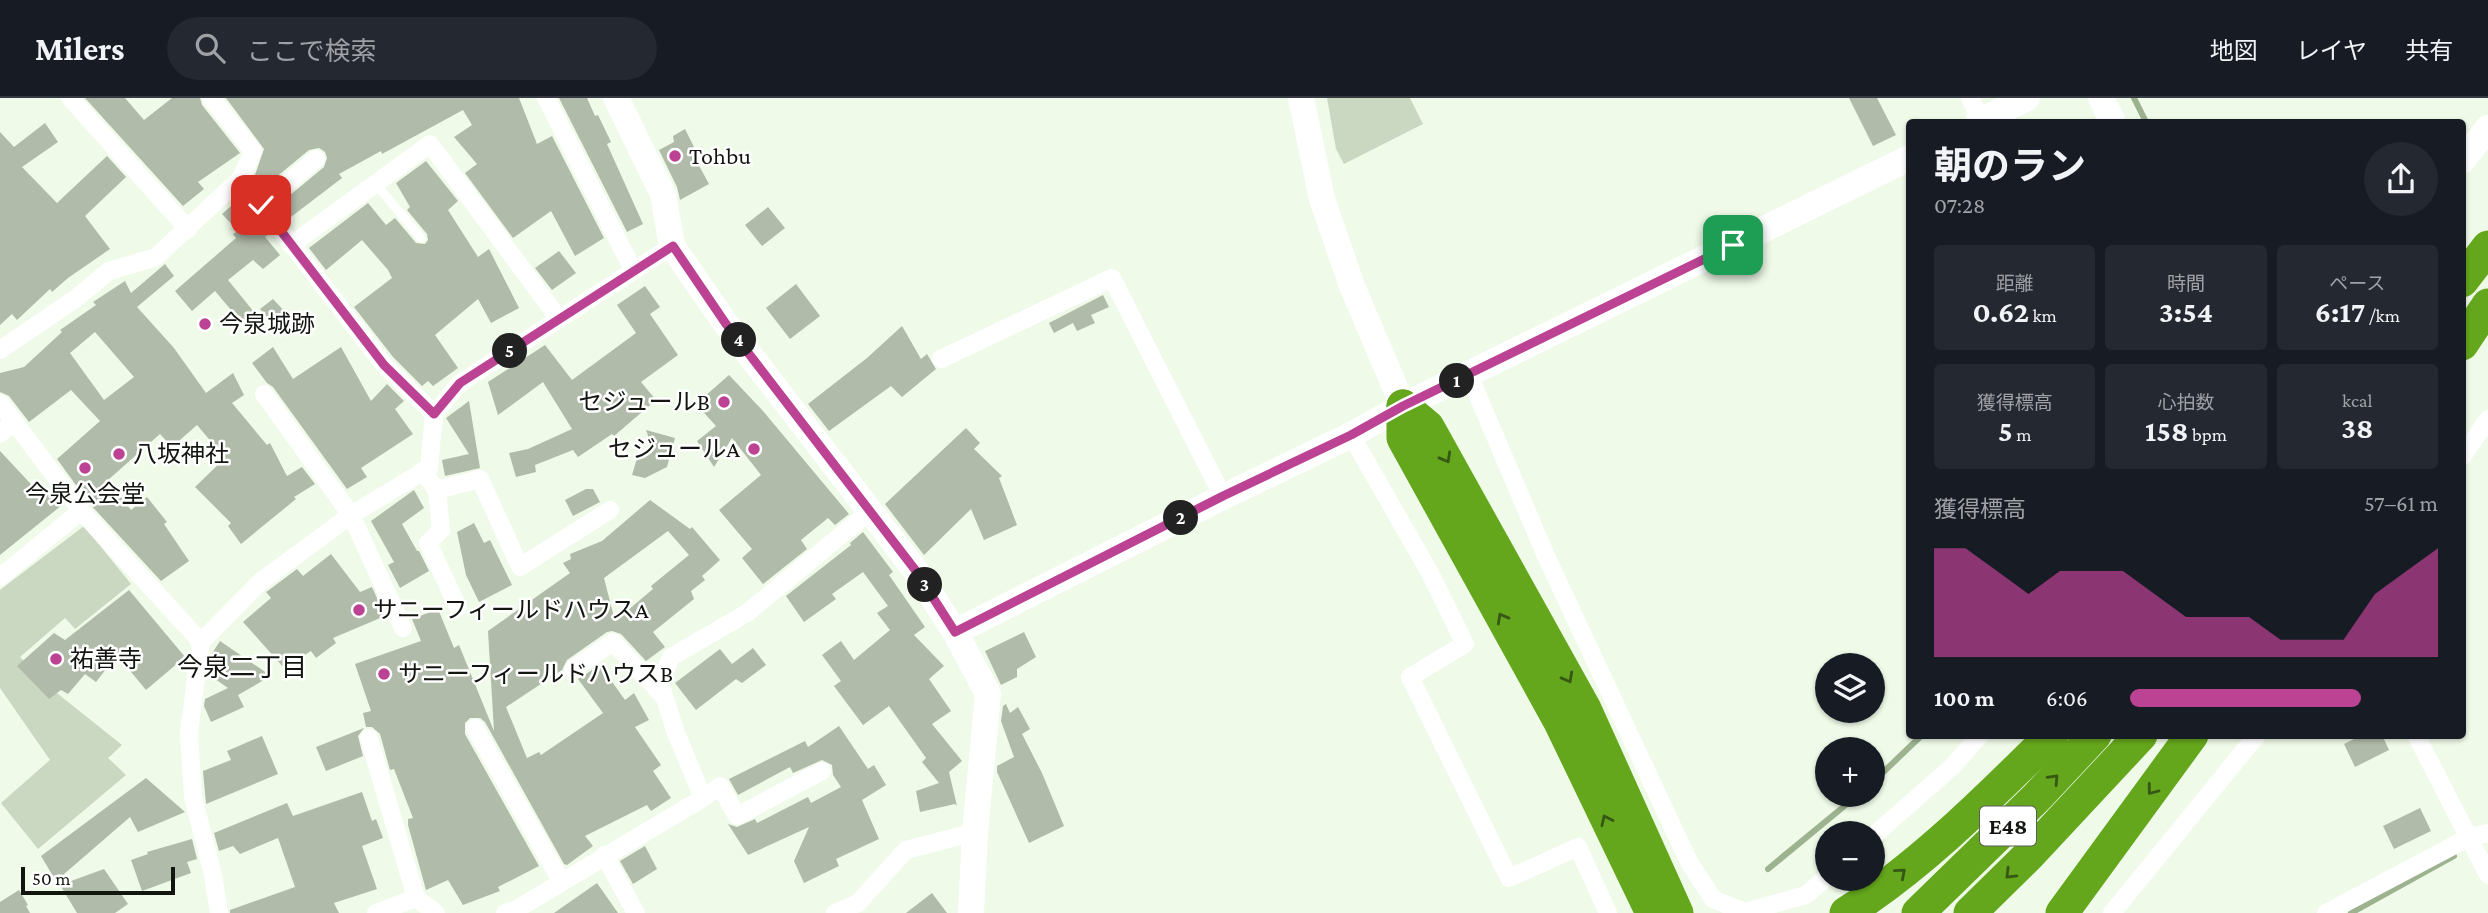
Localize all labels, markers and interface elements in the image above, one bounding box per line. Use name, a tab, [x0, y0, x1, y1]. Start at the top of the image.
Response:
search box	[167, 17, 657, 80]
icon: search	[191, 29, 229, 67]
text: Milers	[35, 30, 125, 67]
text: ここで検索	[247, 37, 377, 66]
text: 地図	[2210, 37, 2258, 64]
text: レイヤ	[2296, 37, 2367, 64]
text: 共有	[2405, 37, 2453, 64]
place label: Tohbu	[689, 142, 751, 169]
button: share	[2364, 142, 2438, 216]
text: 朝のラン	[1934, 145, 2086, 187]
marker: Tohbu	[667, 148, 683, 164]
pin	[231, 175, 291, 235]
icon: check	[242, 186, 280, 224]
text: 07:28	[1934, 192, 1985, 218]
pin	[1703, 215, 1763, 275]
icon: arrive	[1714, 226, 1752, 264]
text: 距離	[1996, 273, 2034, 294]
text: 時間	[2167, 273, 2205, 294]
text: ペース	[2329, 273, 2385, 294]
text: 0.62	[1972, 295, 2029, 328]
text: 3:54	[2159, 295, 2213, 328]
text: 6:17	[2315, 295, 2365, 328]
text: km	[2029, 305, 2057, 326]
text: /km	[2365, 305, 2400, 326]
place label: 今泉城跡	[219, 310, 315, 337]
marker: 今泉城跡	[197, 316, 213, 332]
pin: 4	[722, 322, 756, 358]
text: 4	[733, 329, 744, 350]
pin: 5	[492, 334, 528, 368]
text: 5	[505, 340, 514, 361]
pin: 1	[1440, 364, 1474, 398]
text: 1	[1453, 370, 1460, 391]
place label: セジュールB	[579, 388, 710, 415]
text: kcal	[2342, 390, 2373, 411]
text: 獲得標高	[1977, 392, 2053, 413]
text: 心拍数	[2157, 392, 2215, 413]
marker: セジュールB	[716, 394, 732, 410]
text: 38	[2341, 411, 2373, 444]
text: 5	[1998, 414, 2013, 447]
text: 158	[2145, 414, 2188, 447]
text: m	[2013, 424, 2031, 445]
text: bpm	[2188, 424, 2227, 445]
place label: セジュールA	[608, 435, 740, 462]
place label: 八坂神社	[133, 440, 229, 467]
marker: セジュールA	[746, 441, 762, 457]
marker: 八坂神社	[111, 446, 127, 462]
one-way arrow	[1438, 450, 1451, 463]
marker: 今泉公会堂	[77, 460, 93, 476]
place label: 今泉公会堂	[25, 480, 145, 507]
text: 57–61 m	[2364, 490, 2438, 516]
text: 獲得標高	[1934, 496, 2026, 522]
pin: 2	[1164, 500, 1198, 536]
text: 2	[1176, 507, 1185, 528]
pin: 3	[908, 568, 942, 602]
text: 3	[920, 574, 929, 595]
place label: サニーフィールドハウスA	[373, 596, 649, 623]
marker: サニーフィールドハウスA	[351, 602, 367, 618]
one-way arrow	[1497, 612, 1511, 625]
place label: 祐善寺	[70, 645, 142, 672]
marker: 祐善寺	[48, 651, 64, 667]
district label: 今泉二丁目	[177, 653, 307, 682]
map controls	[1815, 653, 1885, 891]
button: layers	[1815, 653, 1885, 723]
place label: サニーフィールドハウスB	[398, 660, 673, 687]
marker: サニーフィールドハウスB	[376, 666, 392, 682]
one-way arrow	[1559, 671, 1573, 683]
text: 100 m	[1934, 685, 1994, 711]
text: 6:06	[2046, 685, 2088, 711]
button: +	[1815, 737, 1885, 807]
one-way arrow	[2045, 774, 2058, 787]
one-way arrow	[2147, 782, 2160, 795]
road number: E48	[1980, 806, 2036, 846]
one-way arrow	[1601, 815, 1615, 827]
button: −	[1815, 821, 1885, 891]
scale bar	[21, 864, 175, 896]
one-way arrow	[2005, 865, 2018, 878]
text: 50 m	[32, 868, 71, 889]
one-way arrow	[1893, 869, 1906, 881]

